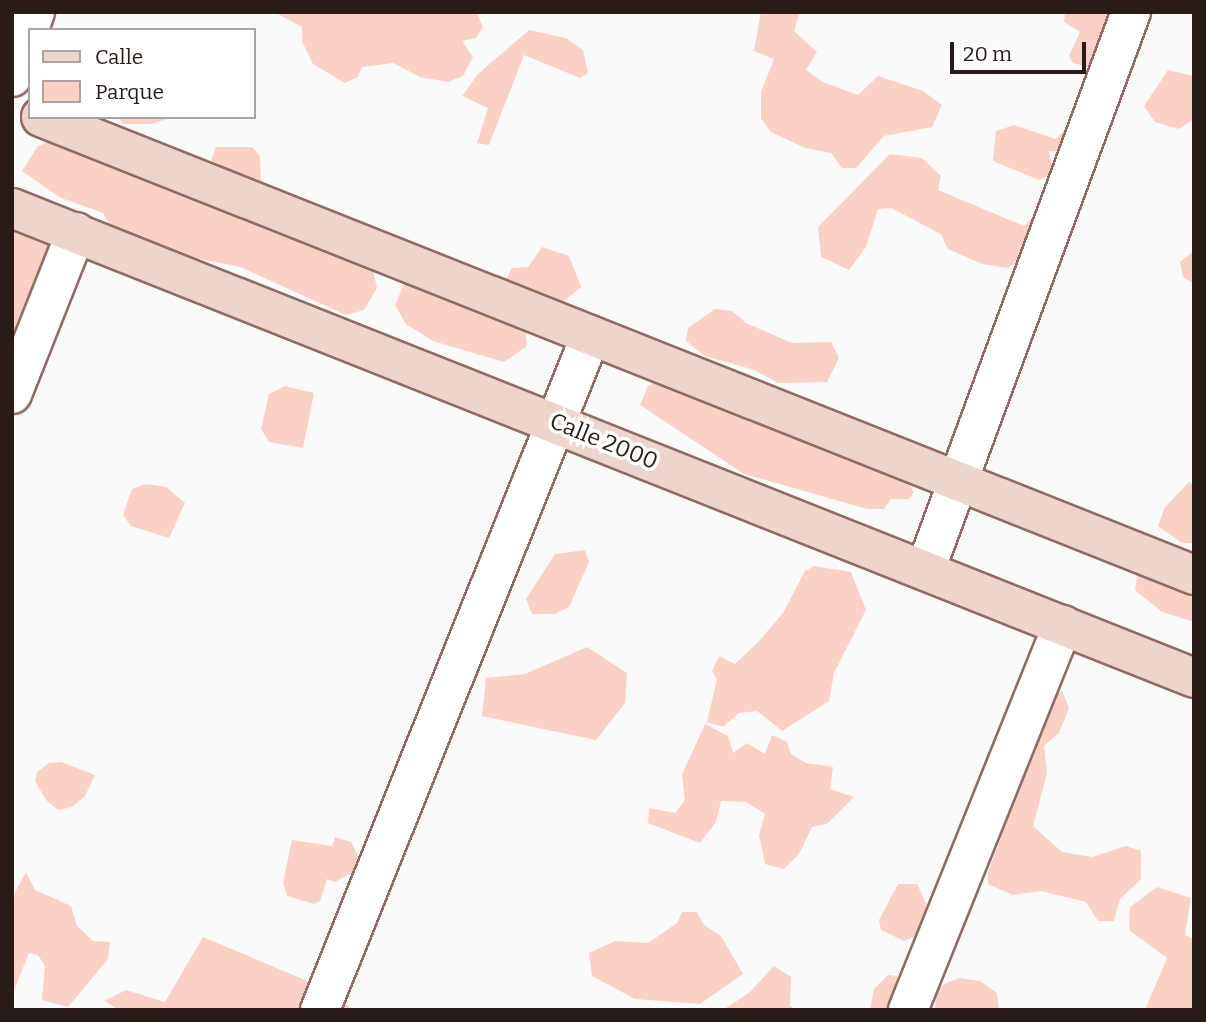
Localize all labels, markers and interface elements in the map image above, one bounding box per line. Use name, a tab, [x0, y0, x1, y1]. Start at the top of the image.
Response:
legend	[28, 28, 256, 119]
scale bar	[954, 28, 1090, 72]
text: 20 m	[963, 41, 1012, 67]
text: Calle	[95, 44, 143, 70]
text: Parque	[95, 79, 164, 105]
street label: Calle 2000	[546, 407, 662, 475]

